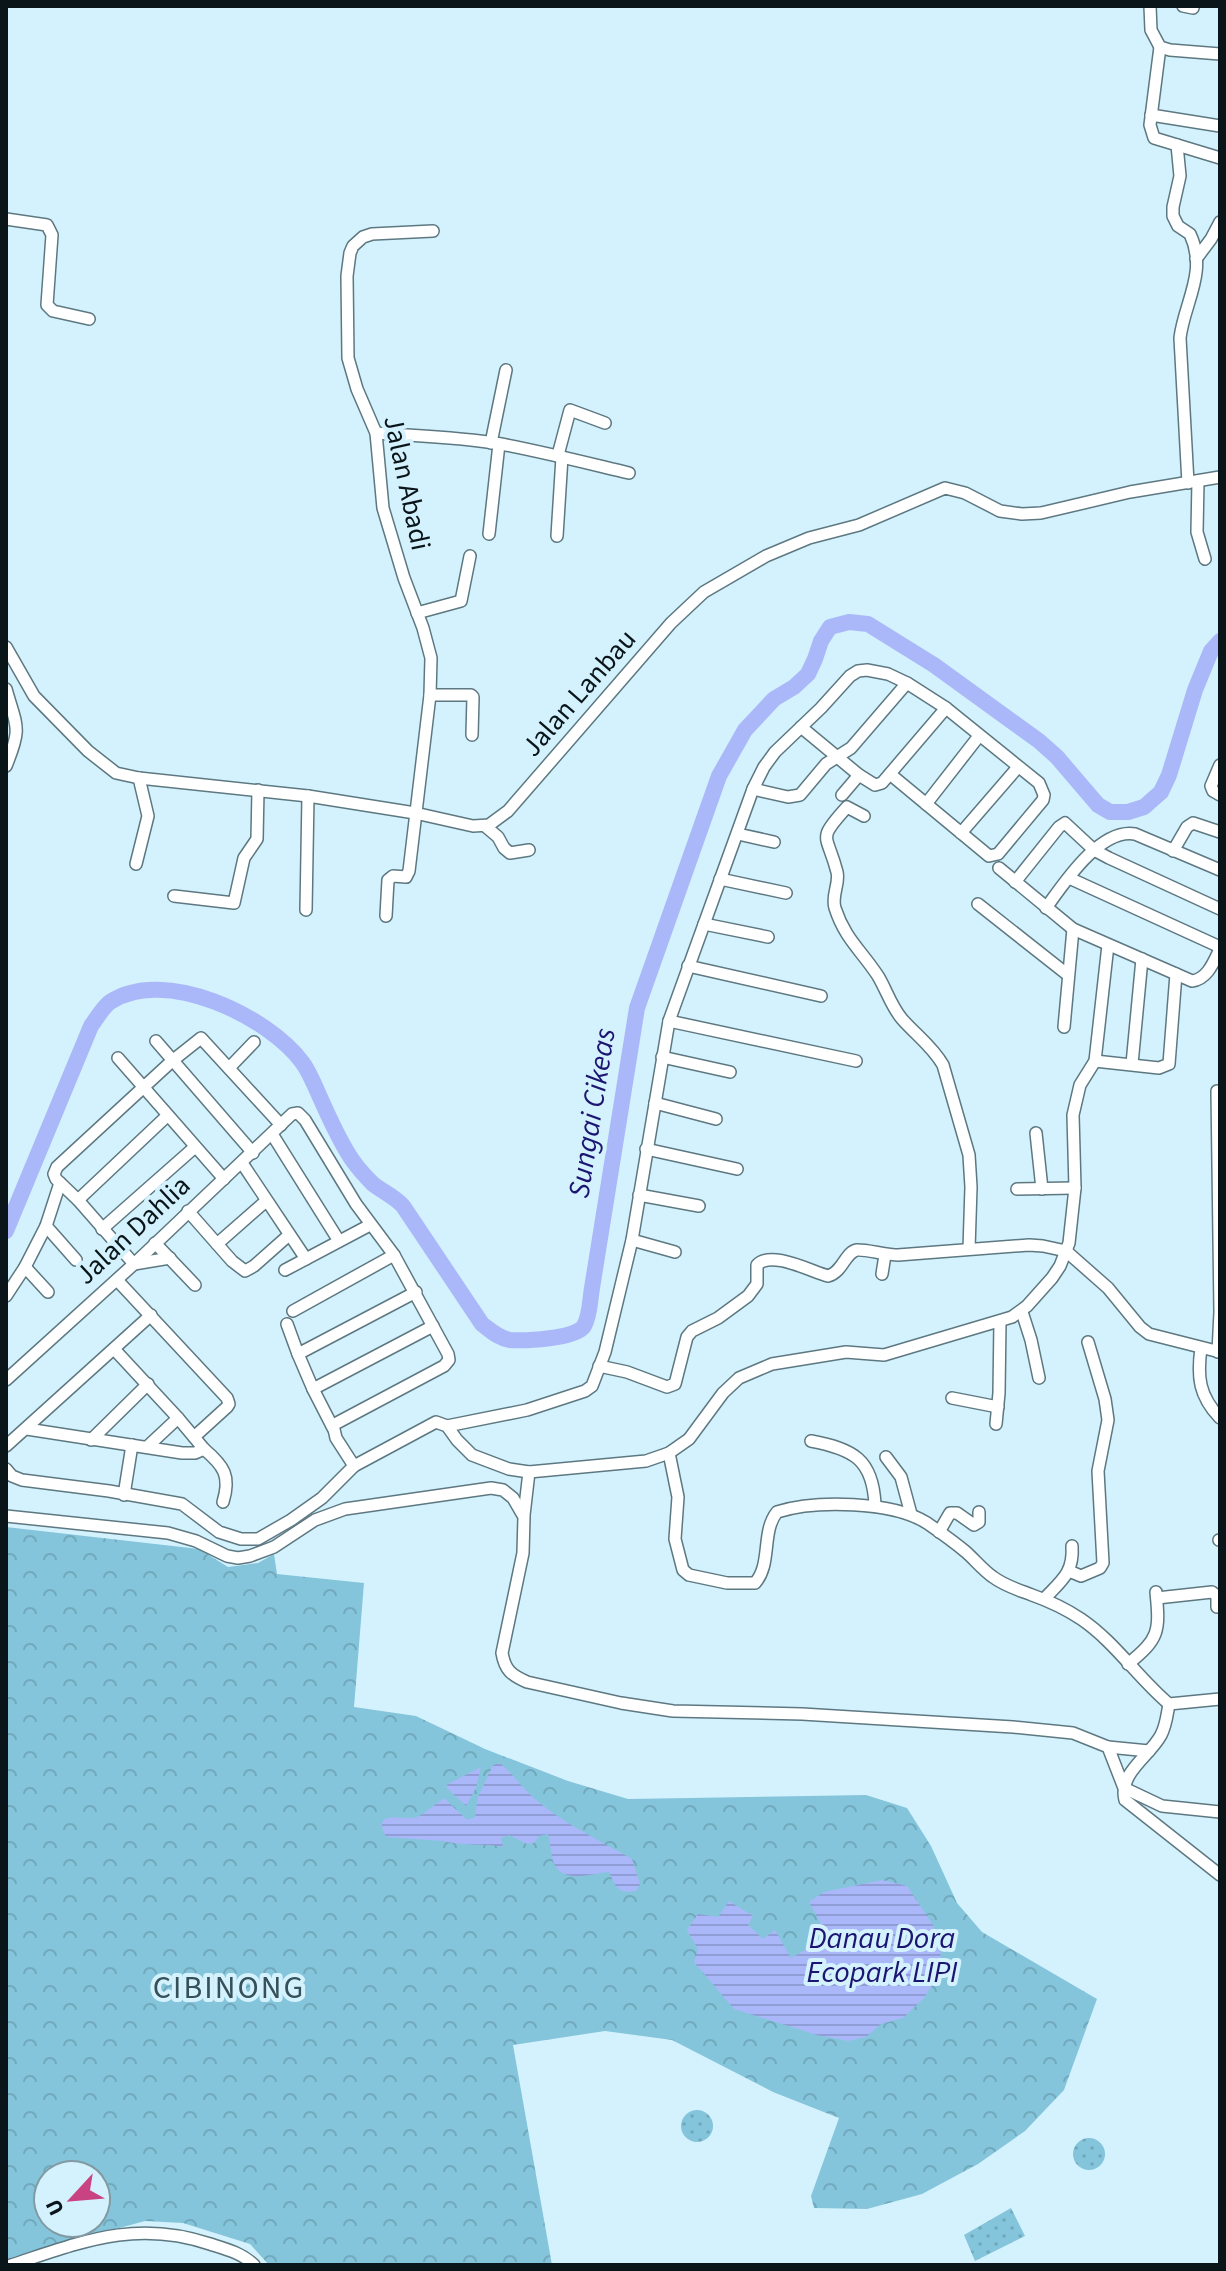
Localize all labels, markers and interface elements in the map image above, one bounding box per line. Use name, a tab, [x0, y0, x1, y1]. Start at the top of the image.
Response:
street label: Jalan Abadi	[373, 412, 441, 554]
street label: Jalan Lanbau	[512, 621, 646, 765]
water label: Sungai Cikeas	[557, 1025, 627, 1201]
street label: Jalan Dahlia	[67, 1166, 199, 1294]
water label: Danau Dora Ecopark LIPI	[806, 1917, 958, 1994]
district label: CIBINONG	[153, 1965, 305, 2011]
north arrow	[32, 2159, 112, 2239]
text: U	[37, 2194, 73, 2221]

